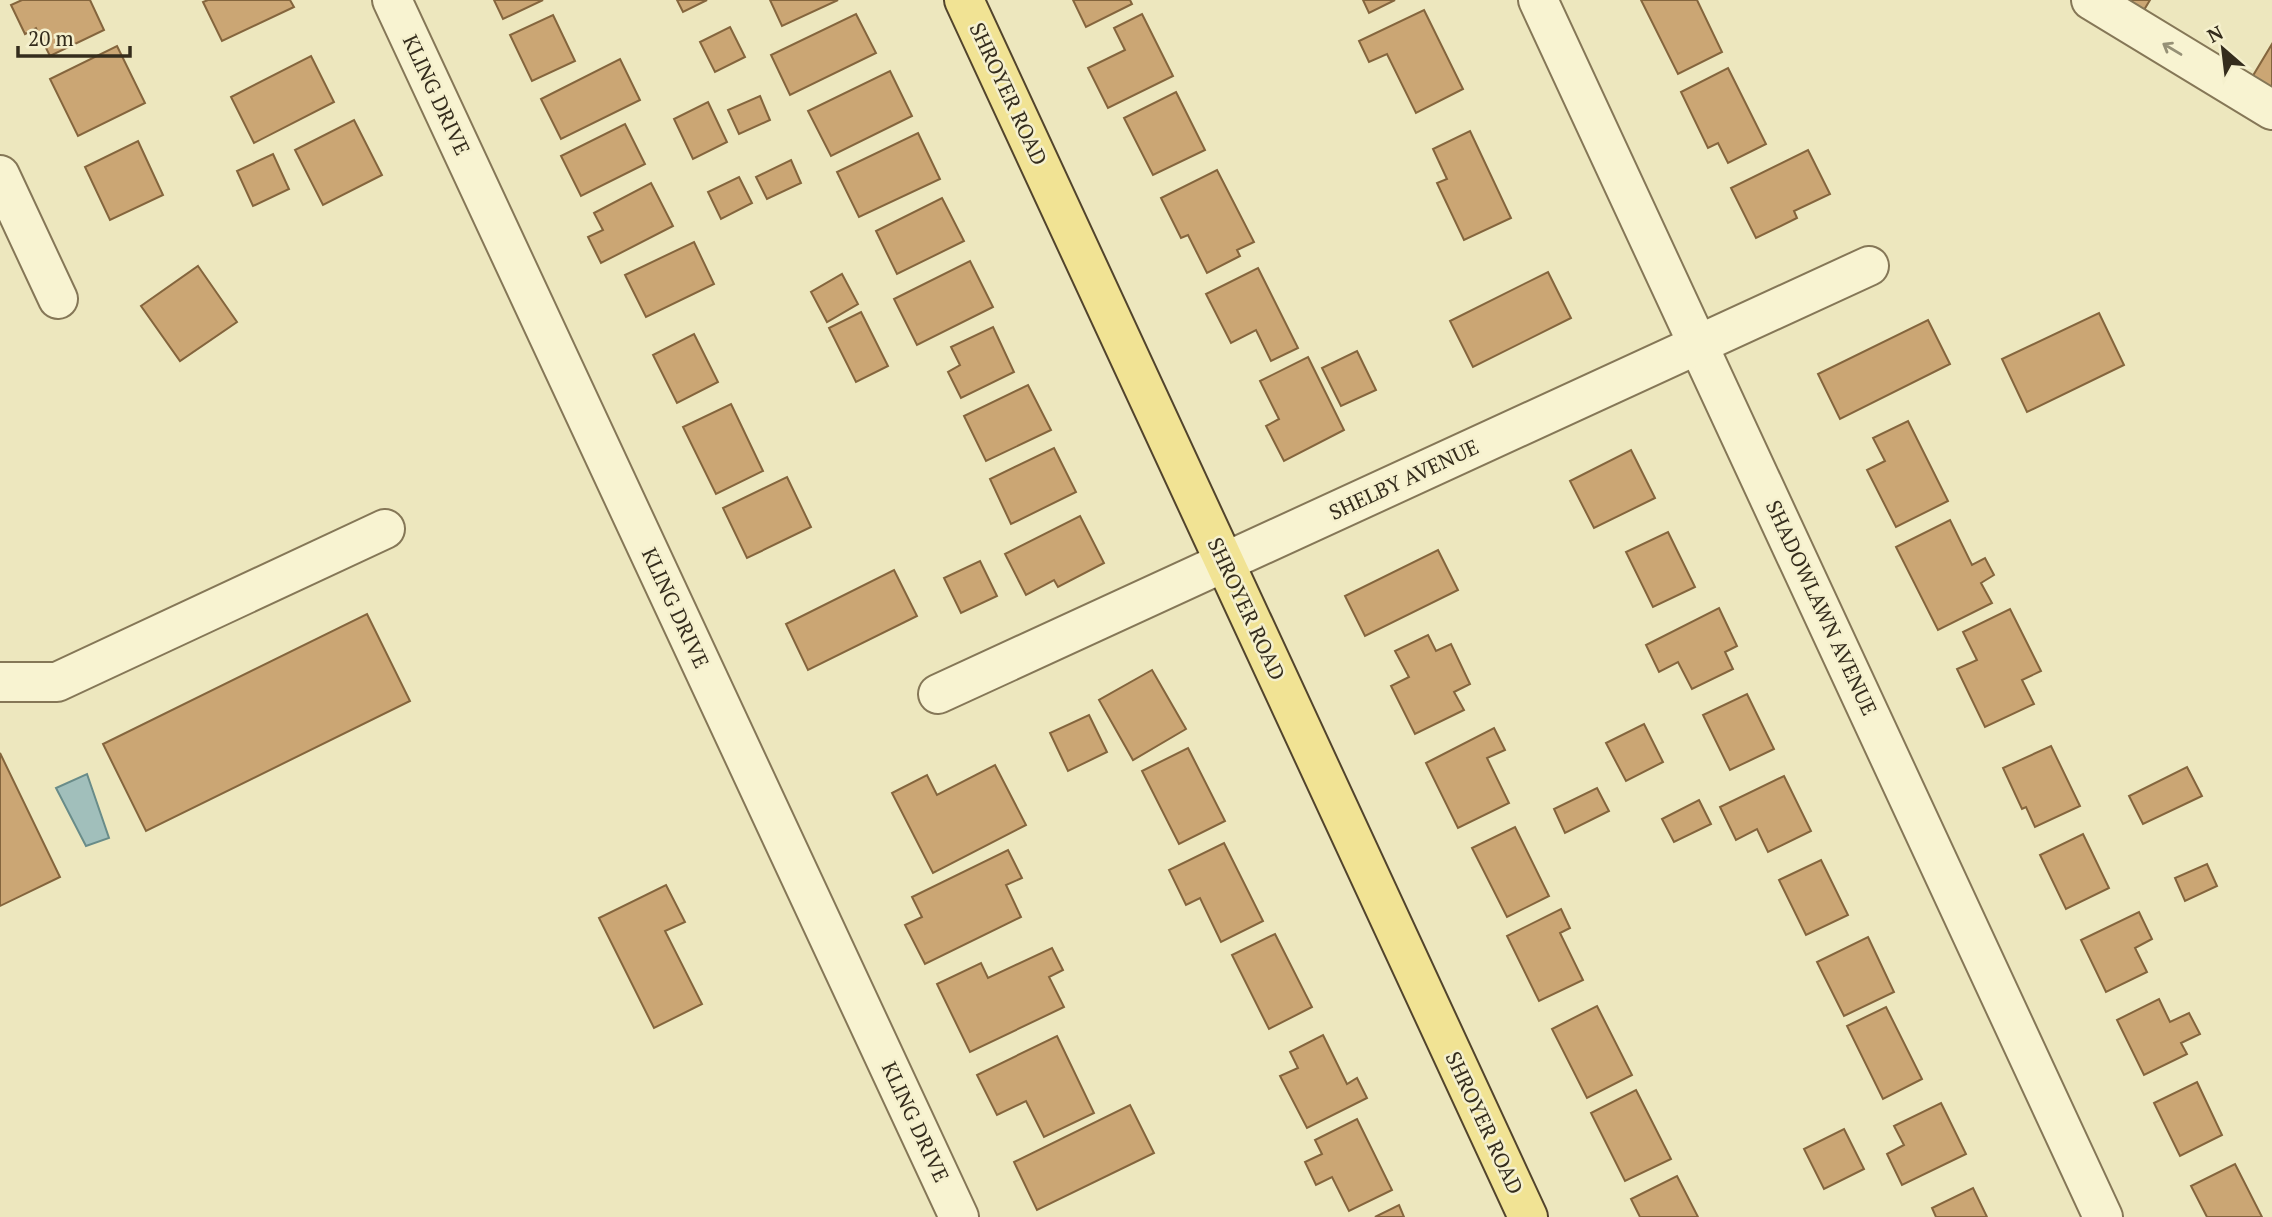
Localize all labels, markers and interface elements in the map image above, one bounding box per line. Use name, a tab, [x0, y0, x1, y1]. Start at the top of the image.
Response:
scale bar	[18, 14, 130, 58]
north arrow	[2188, 14, 2258, 84]
street label: SHROYER ROAD	[964, 18, 1054, 170]
text: N	[2203, 19, 2228, 48]
text: 20 m	[28, 24, 74, 52]
street label: KLING DRIVE	[397, 30, 477, 159]
one-way arrow	[2162, 42, 2182, 56]
street label: SHELBY AVENUE	[1324, 432, 1483, 526]
street label: SHADOWLAWN AVENUE	[1760, 495, 1884, 720]
street label: SHROYER ROAD	[1202, 533, 1292, 685]
street label: KLING DRIVE	[636, 543, 716, 672]
street label: SHROYER ROAD	[1440, 1047, 1530, 1199]
street label: KLING DRIVE	[876, 1057, 956, 1186]

